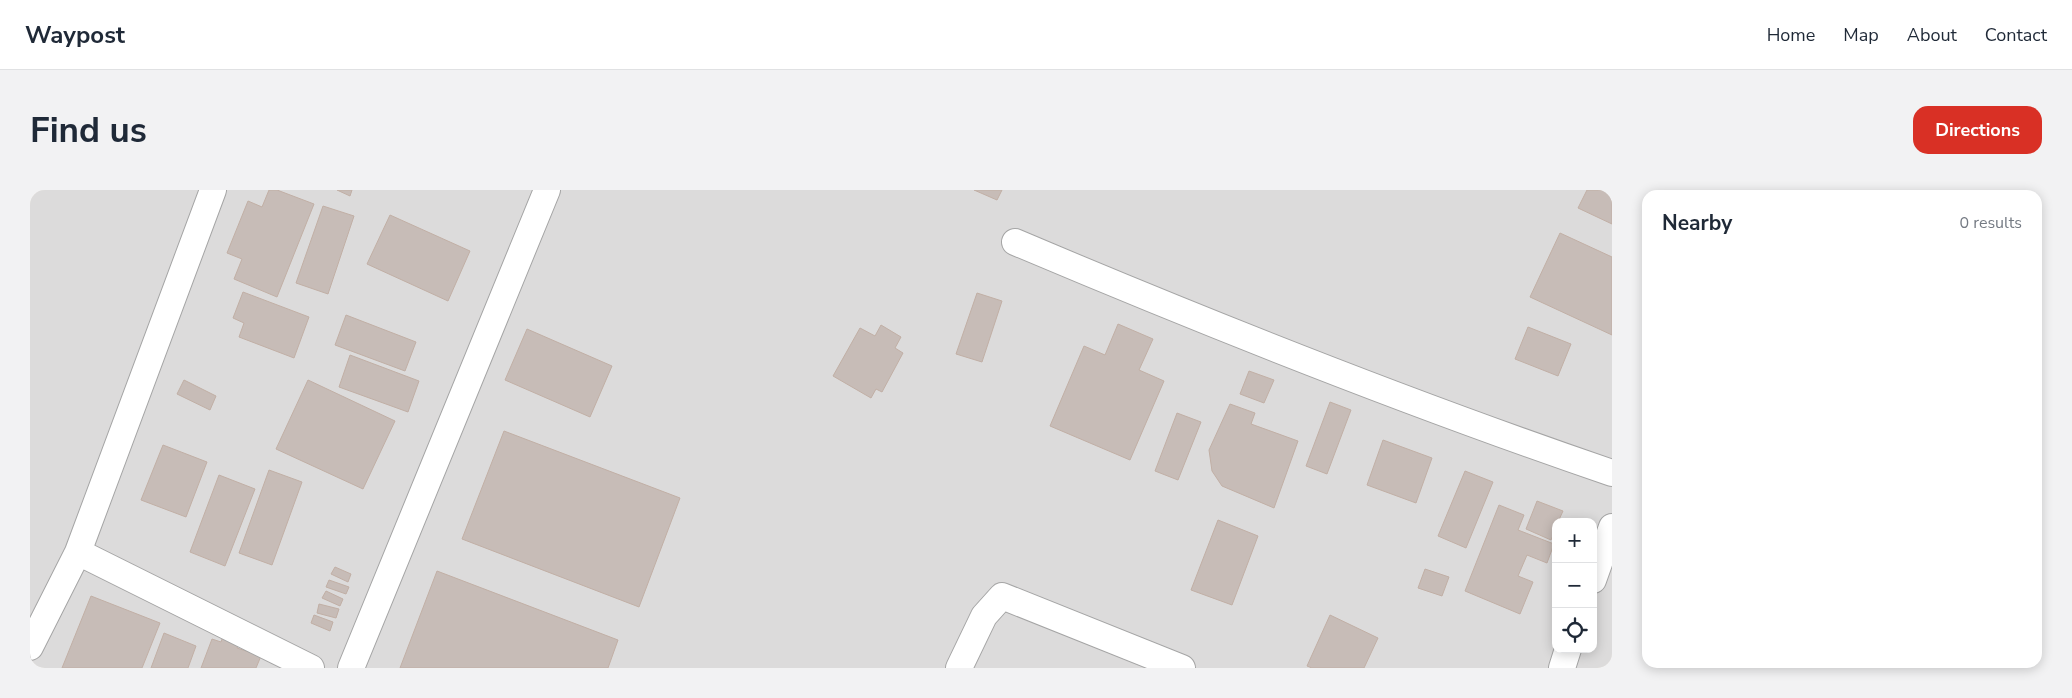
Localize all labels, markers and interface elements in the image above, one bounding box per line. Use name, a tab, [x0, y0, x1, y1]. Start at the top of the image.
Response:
text: Waypost	[25, 19, 125, 51]
text: Home	[1767, 23, 1815, 47]
text: Map	[1843, 23, 1879, 47]
text: About	[1907, 23, 1957, 47]
text: Contact	[1985, 23, 2047, 47]
button: Directions	[1913, 106, 2042, 154]
text: Find us	[30, 107, 147, 154]
text: Nearby	[1662, 209, 1732, 237]
text: 0 results	[1960, 212, 2022, 234]
map controls	[1552, 518, 1597, 653]
button: +	[1552, 518, 1597, 563]
button: −	[1552, 563, 1597, 608]
button: locate	[1552, 608, 1597, 653]

